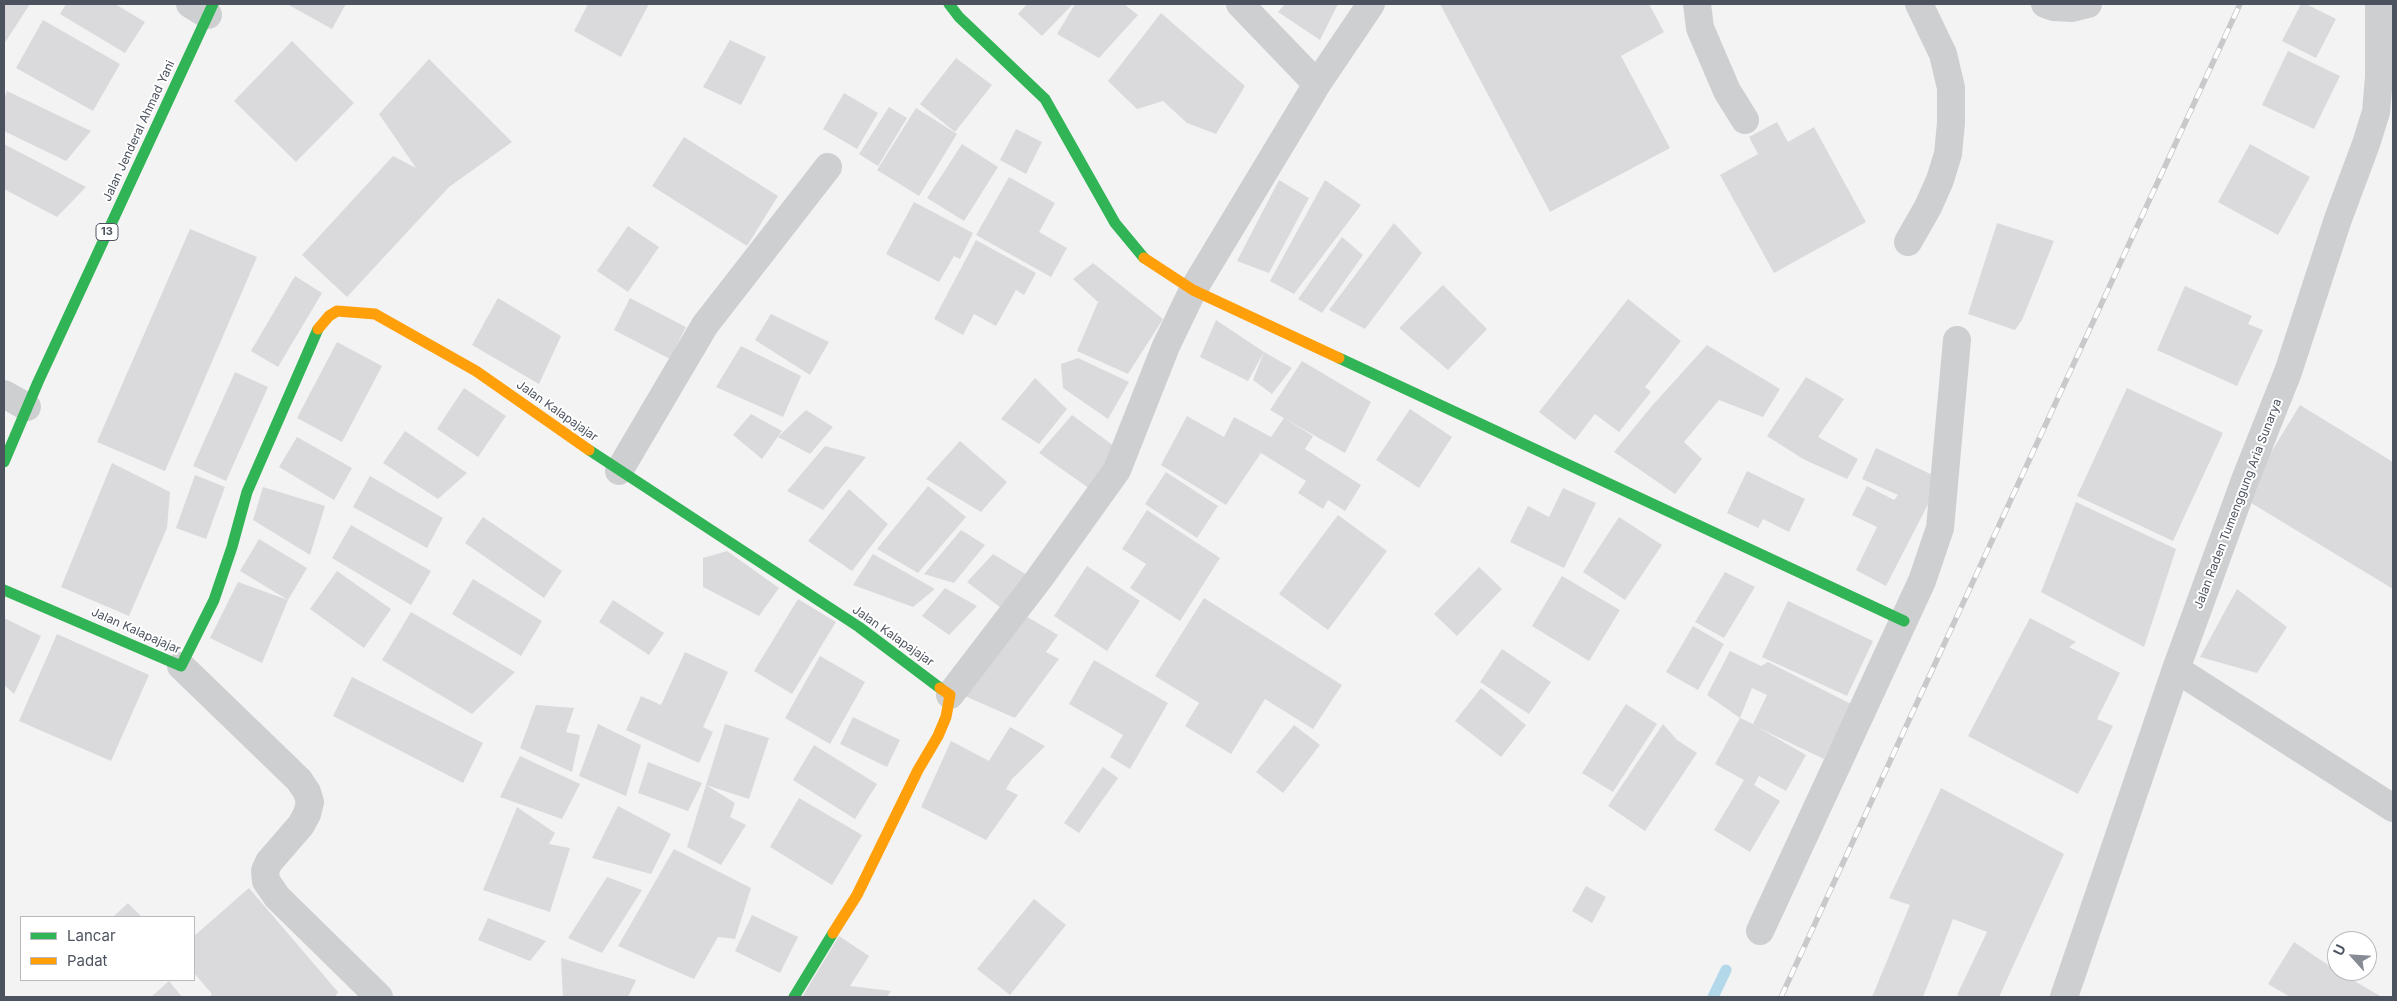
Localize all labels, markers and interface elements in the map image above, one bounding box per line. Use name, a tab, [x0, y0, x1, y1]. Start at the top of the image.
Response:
street label: Jalan Jenderal Ahmad Yani	[100, 58, 178, 204]
road number: 13	[96, 223, 118, 240]
street label: Jalan Kalapajajar	[513, 378, 601, 444]
street label: Jalan Raden Tumenggung Aria Sunarya	[2191, 397, 2285, 611]
street label: Jalan Kalapajajar	[849, 603, 937, 669]
street label: Jalan Kalapajajar	[89, 605, 183, 657]
legend	[20, 916, 195, 981]
text: Lancar	[67, 926, 116, 945]
north arrow	[2327, 931, 2377, 981]
text: U	[2329, 941, 2349, 958]
text: Padat	[67, 951, 108, 970]

